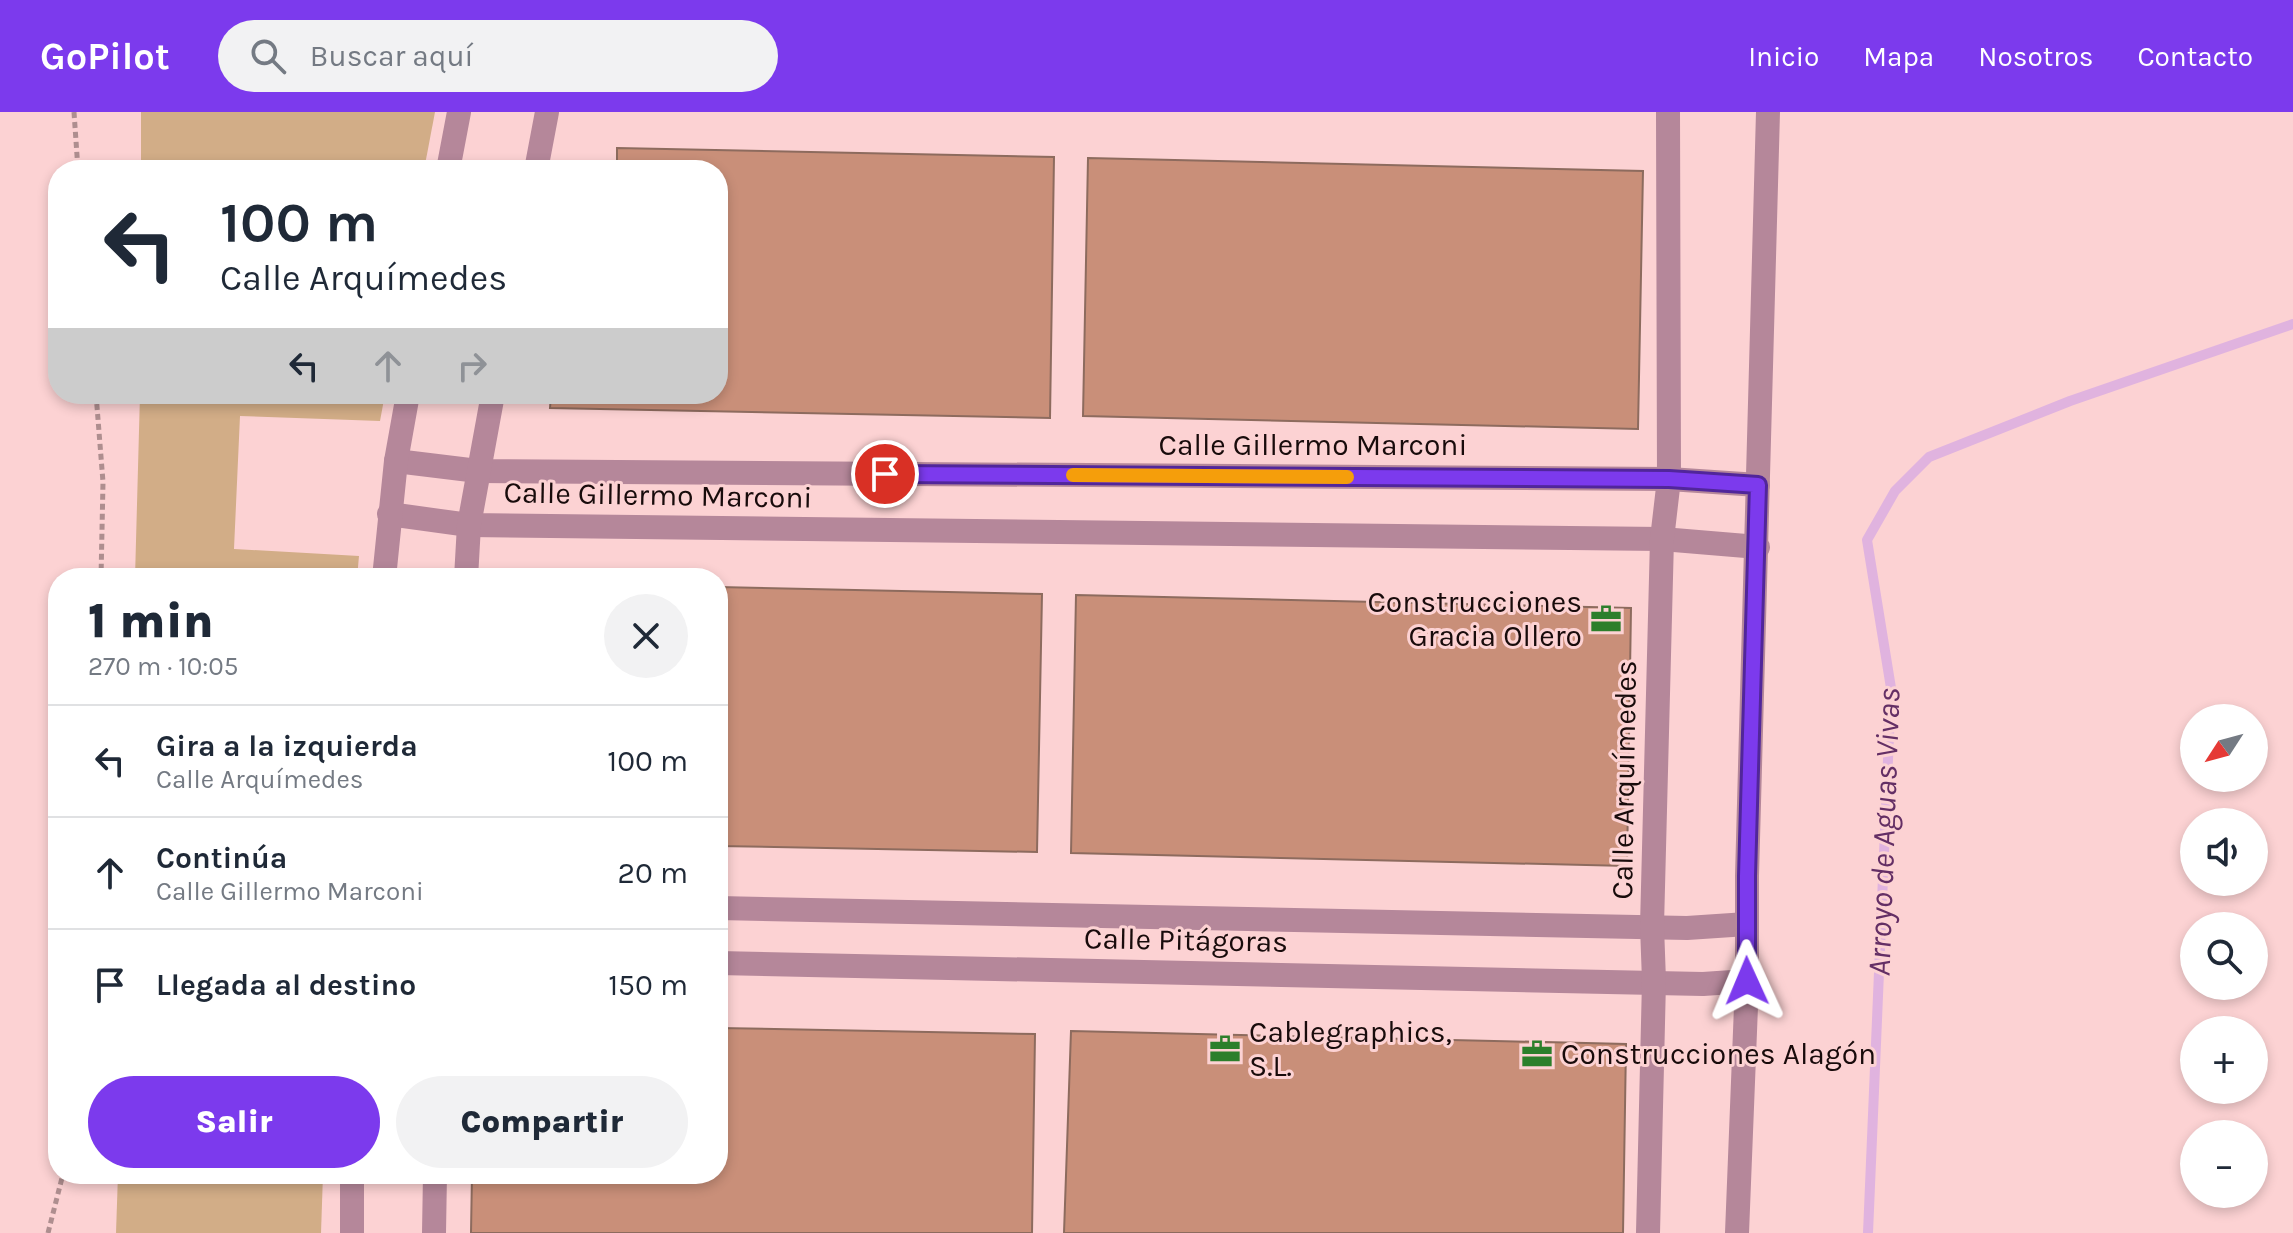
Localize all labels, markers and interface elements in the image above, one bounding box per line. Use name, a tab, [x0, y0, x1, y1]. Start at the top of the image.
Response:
search box	[218, 20, 778, 92]
text: GoPilot	[40, 34, 170, 79]
icon: search	[246, 34, 290, 78]
text: Buscar aquí	[310, 38, 474, 74]
text: Inicio	[1748, 40, 1819, 73]
text: Mapa	[1863, 40, 1934, 73]
text: Nosotros	[1978, 40, 2093, 73]
text: Contacto	[2137, 40, 2253, 73]
text: 100 m	[220, 190, 378, 255]
icon: left	[88, 192, 192, 296]
text: Calle Arquímedes	[220, 257, 507, 299]
icon: left	[282, 344, 326, 388]
icon: ahead	[366, 344, 410, 388]
icon: right	[450, 344, 494, 388]
street label: Calle Gillermo Marconi	[1159, 427, 1467, 463]
pin	[851, 440, 919, 508]
icon: arrive	[863, 452, 907, 496]
street label: Calle Gillermo Marconi	[503, 474, 813, 516]
place label: Construcciones Gracia Ollero	[1367, 584, 1582, 654]
text: 1 min	[88, 593, 214, 649]
button: close	[604, 594, 688, 678]
office icon: Construcciones Gracia Ollero	[1589, 602, 1623, 636]
text: 270 m · 10:05	[88, 651, 238, 682]
street label: Calle Arquímedes	[1604, 660, 1644, 900]
water label: Arroyo de Aguas Vivas	[1860, 687, 1908, 977]
north arrow	[2180, 704, 2268, 792]
map controls	[2180, 704, 2268, 1208]
text: Gira a la izquierda	[156, 728, 418, 764]
icon: left	[88, 739, 132, 783]
text: 100 m	[607, 743, 688, 779]
text: Calle Arquímedes	[156, 764, 363, 795]
button: sound	[2180, 808, 2268, 896]
text: Continúa	[156, 840, 287, 876]
icon: ahead	[88, 851, 132, 895]
text: 20 m	[618, 855, 688, 891]
text: Calle Gillermo Marconi	[156, 876, 424, 907]
button: search	[2180, 912, 2268, 1000]
street label: Calle Pitágoras	[1084, 920, 1288, 960]
position arrow	[1705, 939, 1789, 1023]
icon: arrive	[88, 963, 132, 1007]
text: Llegada al destino	[156, 967, 416, 1003]
text: 150 m	[608, 967, 688, 1003]
place label: Cablegraphics, S.L.	[1249, 1014, 1452, 1084]
button: +	[2180, 1016, 2268, 1104]
office icon: Cablegraphics, S.L.	[1208, 1032, 1242, 1066]
place label: Construcciones Alagón	[1561, 1036, 1876, 1072]
office icon: Construcciones Alagón	[1520, 1037, 1554, 1071]
button: Salir	[88, 1076, 380, 1168]
button: Compartir	[396, 1076, 688, 1168]
button: −	[2180, 1120, 2268, 1208]

